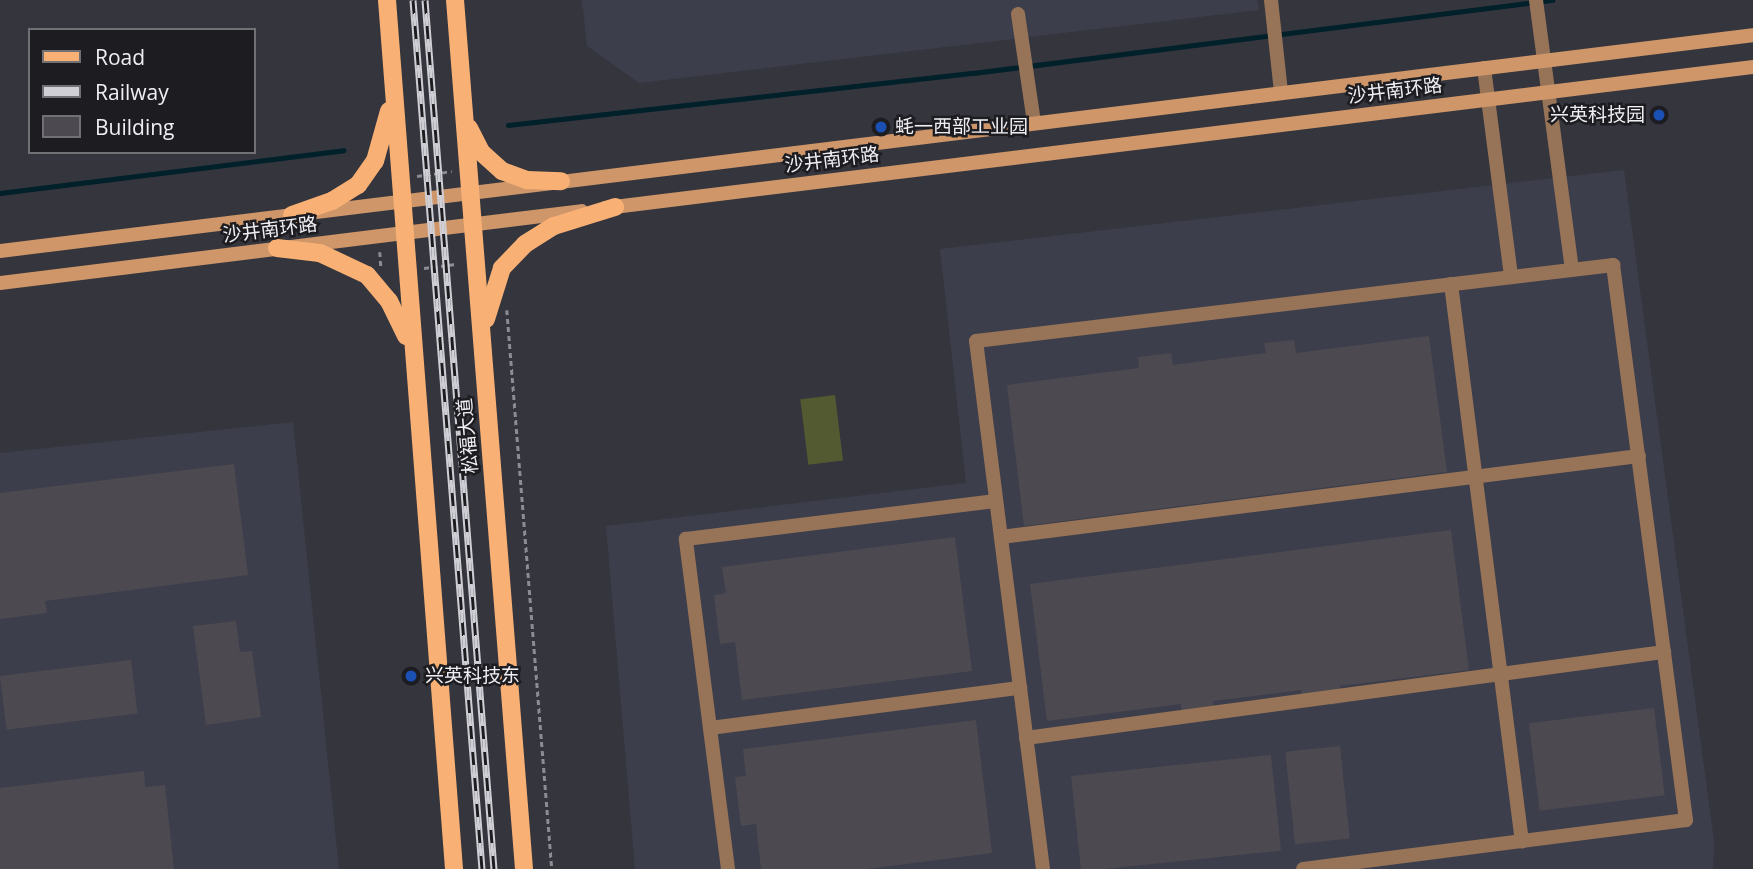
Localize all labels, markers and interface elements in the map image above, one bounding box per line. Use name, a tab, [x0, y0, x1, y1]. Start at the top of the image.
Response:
legend	[28, 28, 256, 154]
text: Road	[95, 43, 145, 71]
street label: 沙井南环路	[1346, 74, 1444, 108]
text: Railway	[95, 78, 169, 106]
place label: 兴英科技园	[1550, 104, 1645, 126]
marker: 兴英科技园	[1651, 107, 1667, 123]
text: Building	[95, 113, 174, 141]
place label: 蚝一西部工业园	[895, 116, 1028, 138]
marker: 蚝一西部工业园	[873, 119, 889, 135]
street label: 沙井南环路	[783, 143, 881, 177]
street label: 沙井南环路	[221, 213, 319, 247]
street label: 松福大道	[453, 397, 483, 475]
place label: 兴英科技东	[425, 665, 520, 687]
marker: 兴英科技东	[403, 668, 419, 684]

